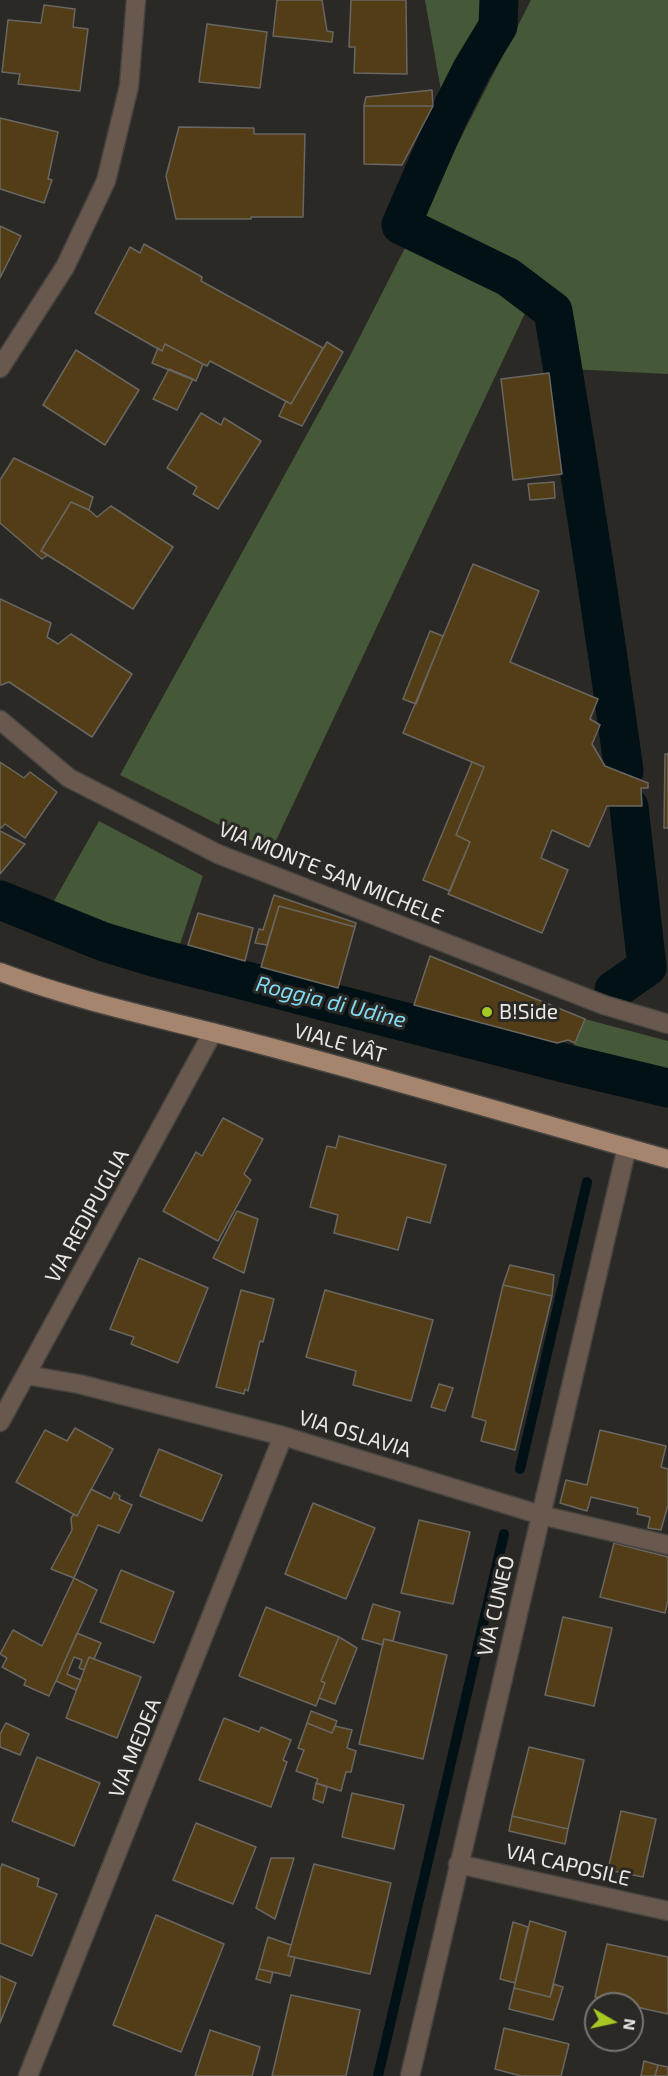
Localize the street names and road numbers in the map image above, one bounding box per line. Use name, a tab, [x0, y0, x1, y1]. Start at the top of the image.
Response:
street label: VIA MONTE SAN MICHELE	[215, 816, 447, 930]
street label: VIALE VÂT	[291, 1018, 389, 1068]
street label: VIA REDIPUGLIA	[40, 1145, 134, 1287]
street label: VIA OSLAVIA	[296, 1405, 414, 1463]
street label: VIA CUNEO	[472, 1553, 520, 1659]
street label: VIA MEDEA	[104, 1695, 166, 1801]
street label: VIA CAPOSILE	[503, 1838, 633, 1892]

